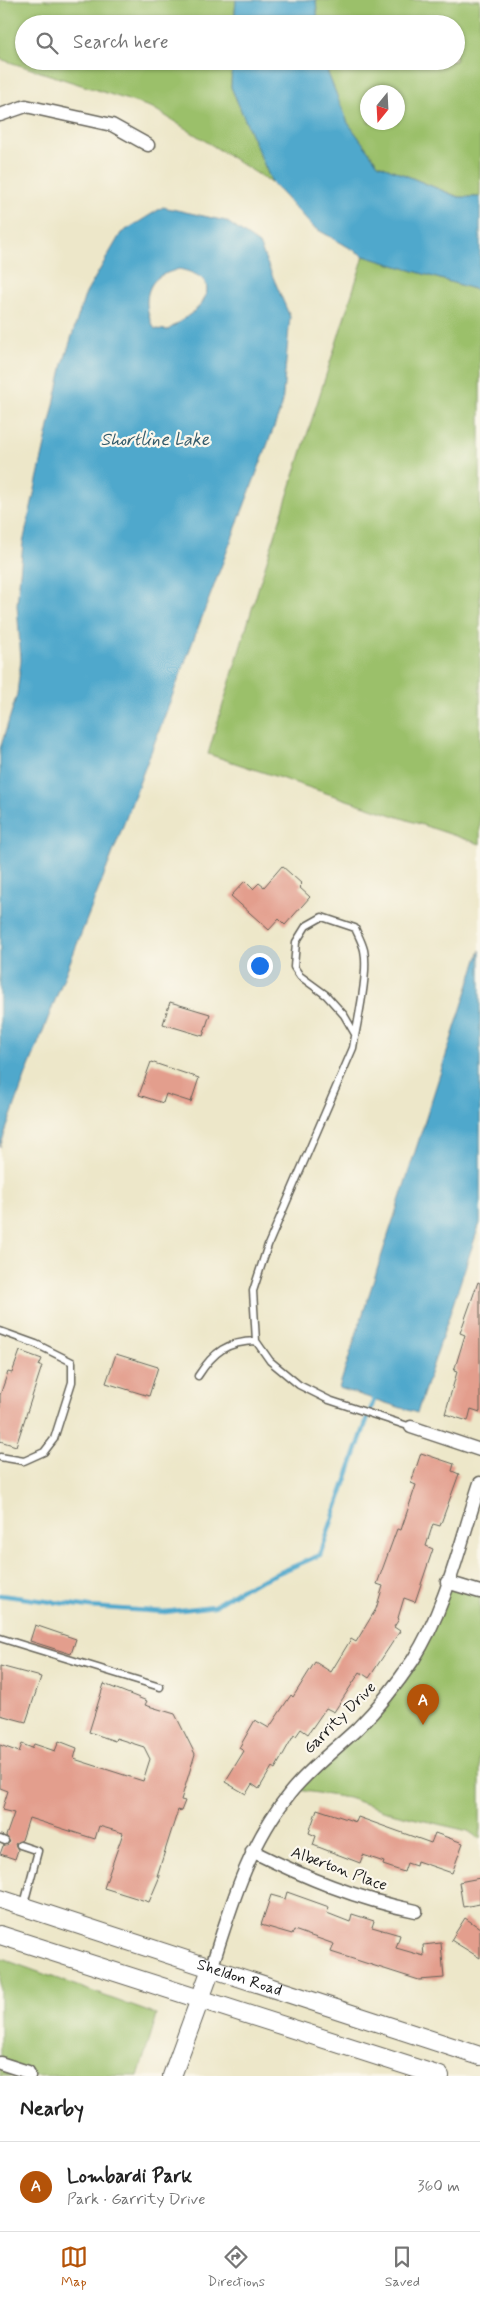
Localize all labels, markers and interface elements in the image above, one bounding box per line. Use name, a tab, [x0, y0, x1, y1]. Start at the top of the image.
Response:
search box	[15, 15, 465, 70]
icon: search	[33, 29, 61, 57]
text: Search here	[73, 30, 169, 55]
north arrow	[360, 85, 405, 130]
water label: Shortline Lake	[101, 428, 210, 452]
your location	[247, 953, 273, 979]
street label: Garrity Drive	[299, 1677, 381, 1759]
pin: A	[407, 1684, 439, 1725]
street label: Alberton Place	[288, 1842, 390, 1896]
street label: Sheldon Road	[194, 1954, 285, 2001]
text: Nearby	[20, 2095, 84, 2123]
text: Lombardi Park	[67, 2164, 192, 2189]
text: A	[31, 2176, 41, 2197]
text: 360 m	[417, 2176, 460, 2197]
text: Park · Garrity Drive	[67, 2189, 206, 2210]
tab: Map	[60, 2243, 88, 2291]
tab: Directions	[208, 2243, 265, 2291]
tab: Saved	[385, 2243, 420, 2291]

